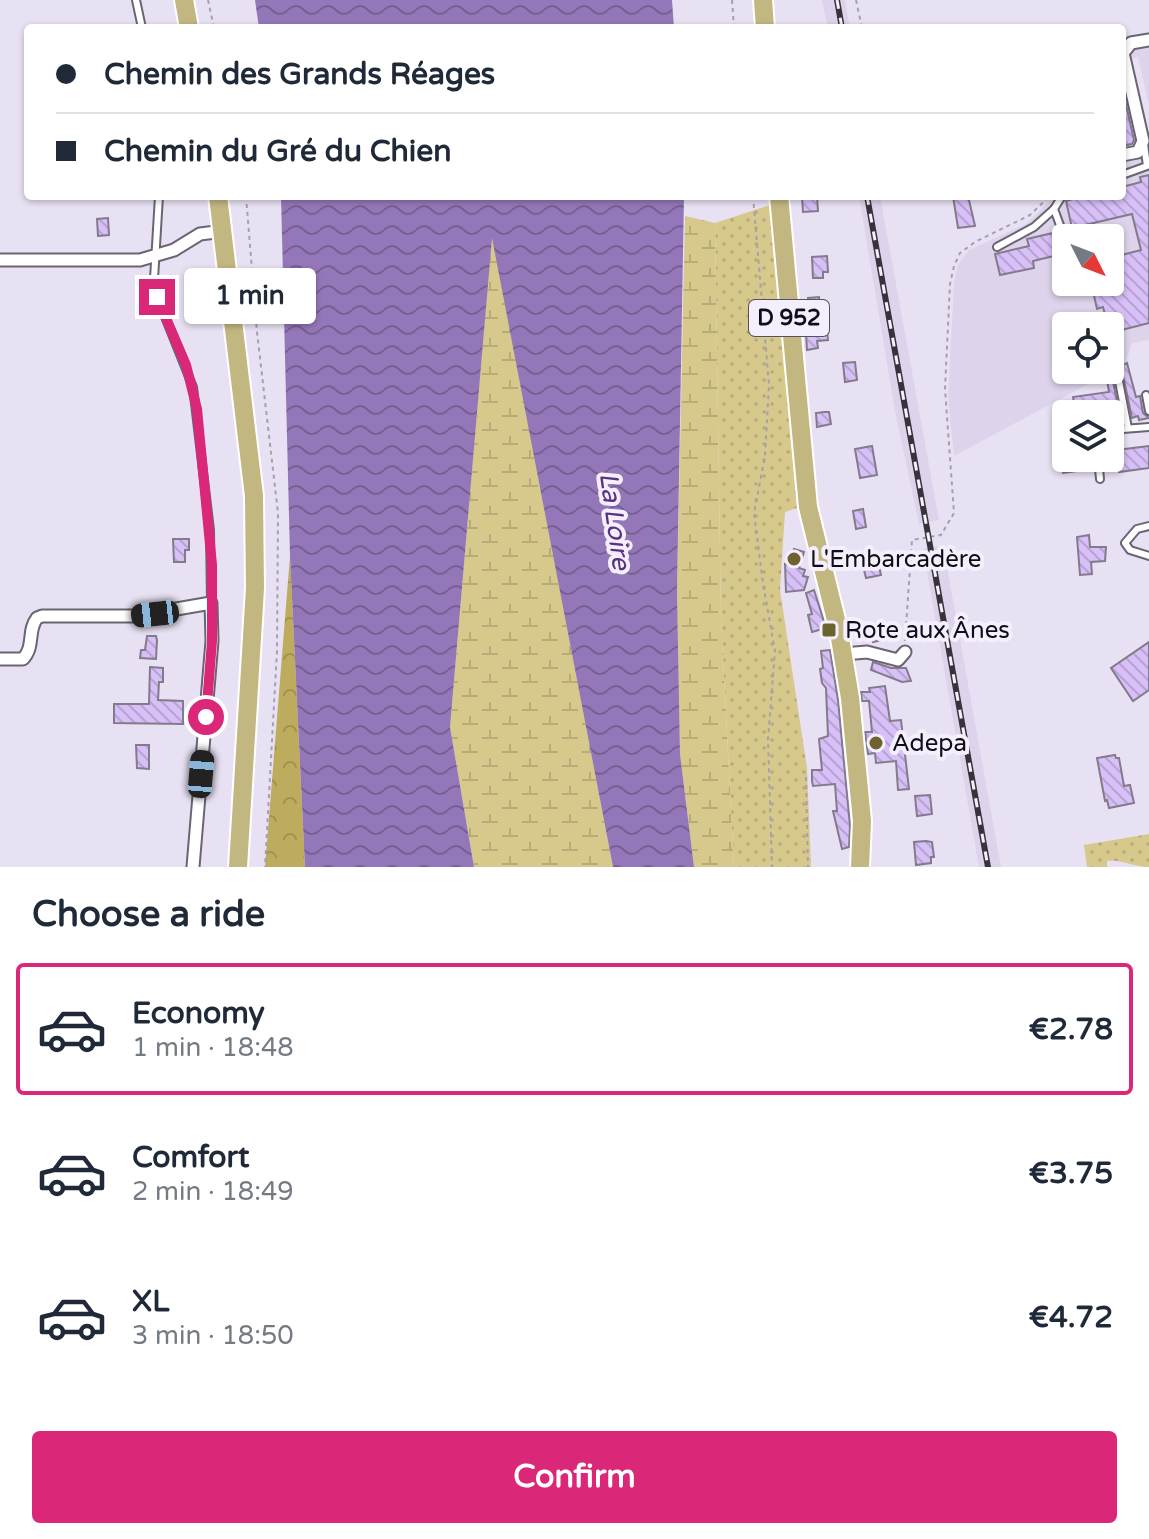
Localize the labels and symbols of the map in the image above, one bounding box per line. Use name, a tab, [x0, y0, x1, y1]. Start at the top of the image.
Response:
north arrow	[1052, 224, 1124, 296]
callout: 1 min	[185, 269, 317, 325]
route end	[139, 279, 175, 315]
road number: D 952	[749, 300, 829, 336]
water label: La Loire	[593, 470, 637, 573]
place label: L'Embarcadère	[810, 545, 981, 574]
marker: L'Embarcadère	[785, 550, 803, 568]
car	[130, 600, 180, 628]
place label: Rote aux Ânes	[845, 616, 1010, 645]
marker: Rote aux Ânes	[820, 621, 838, 639]
route start	[188, 699, 224, 735]
place label: Adepa	[892, 729, 967, 758]
marker: Adepa	[867, 734, 885, 752]
car	[187, 749, 215, 799]

